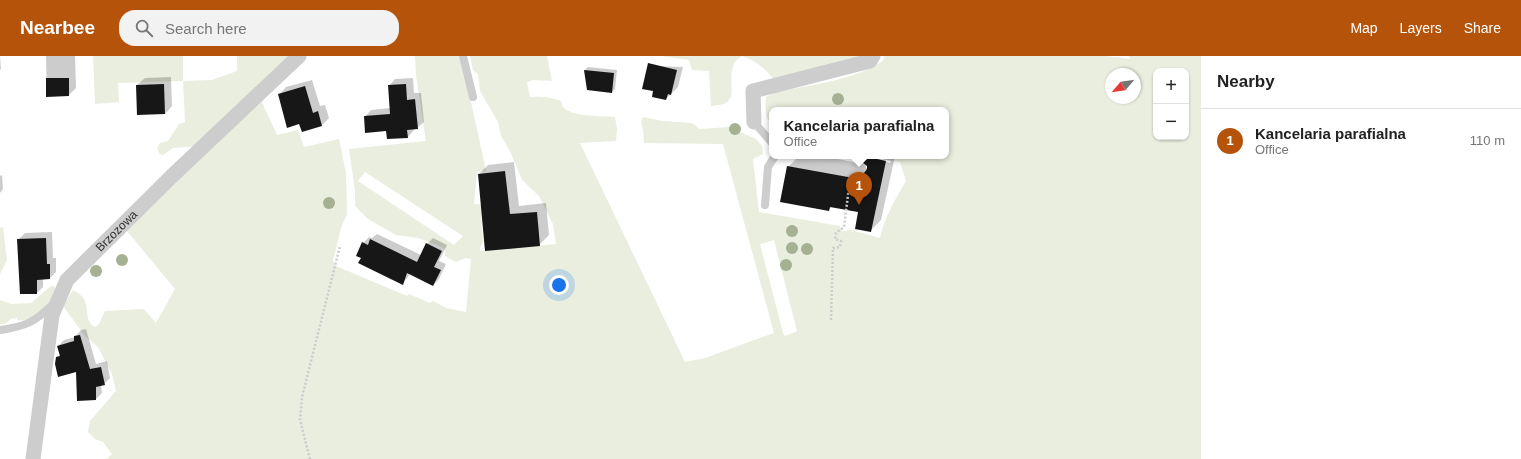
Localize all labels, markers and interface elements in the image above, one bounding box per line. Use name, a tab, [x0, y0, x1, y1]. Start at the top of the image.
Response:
search box	[119, 10, 399, 46]
text: Nearbee	[20, 17, 95, 38]
icon: search	[133, 17, 155, 39]
text: Search here	[165, 20, 247, 37]
text: Map	[1350, 20, 1378, 36]
text: Layers	[1400, 20, 1442, 36]
text: Share	[1464, 20, 1501, 36]
north arrow	[1105, 68, 1141, 104]
map controls	[1153, 68, 1189, 140]
button: +	[1153, 68, 1189, 104]
text: Nearby	[1217, 72, 1275, 91]
button: −	[1153, 104, 1189, 140]
popup	[769, 107, 949, 159]
text: Kancelaria parafialna	[784, 117, 934, 134]
text: Kancelaria parafialna	[1255, 125, 1406, 142]
text: 1	[1226, 133, 1234, 148]
text: 110 m	[1470, 133, 1505, 148]
text: Office	[784, 134, 817, 149]
text: Office	[1255, 142, 1289, 157]
pin: 1	[846, 172, 872, 205]
street label: Brzozowa	[93, 207, 140, 255]
your location	[549, 275, 569, 295]

